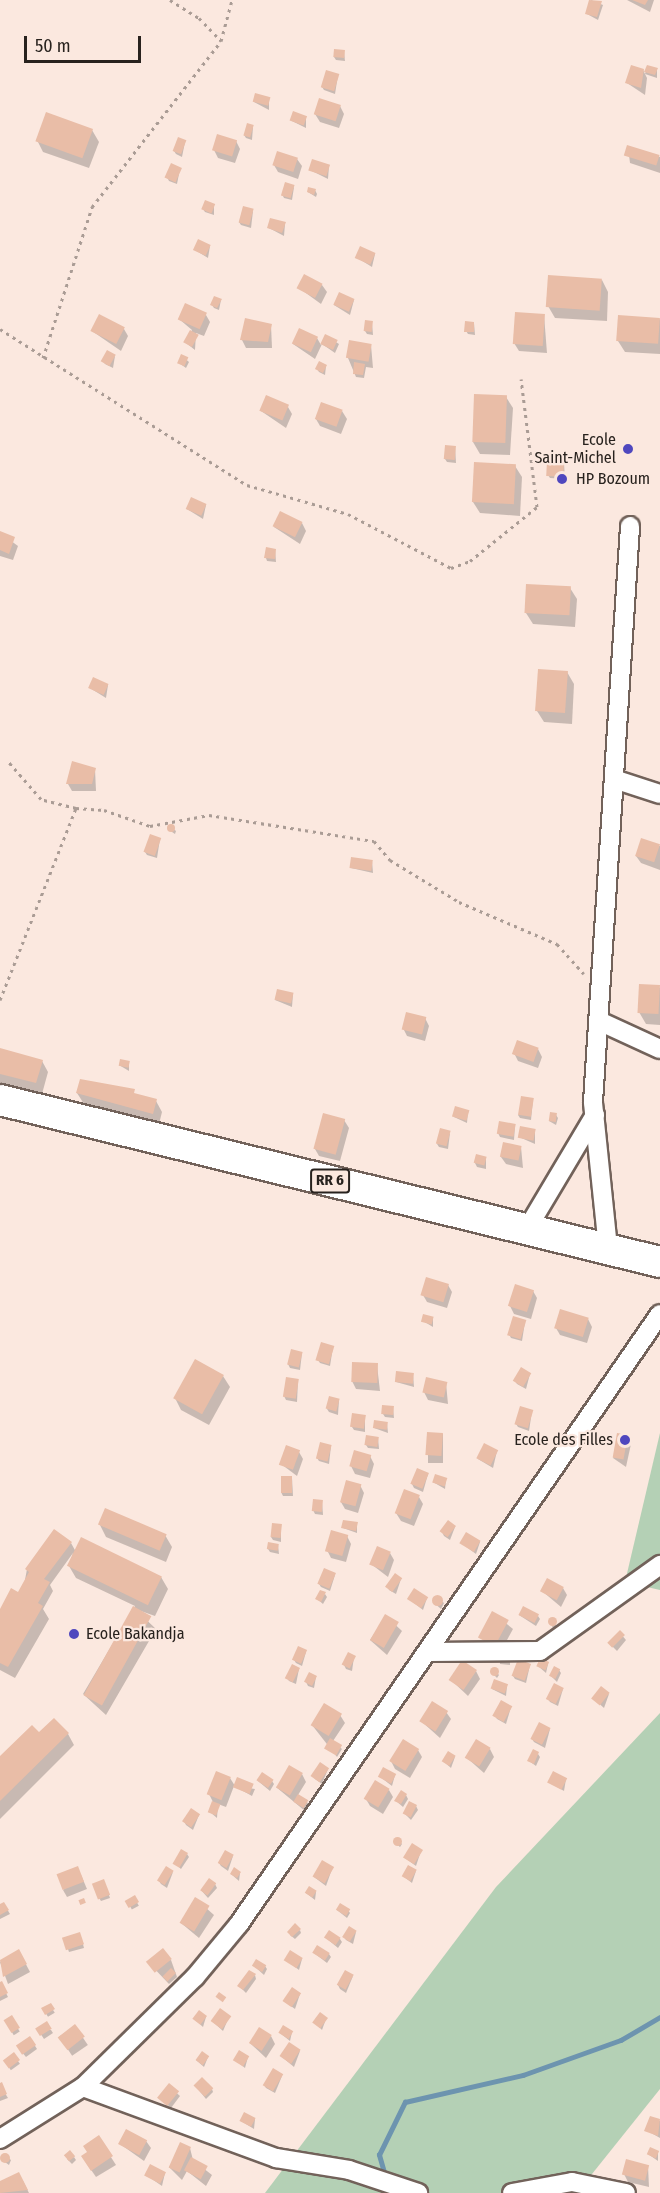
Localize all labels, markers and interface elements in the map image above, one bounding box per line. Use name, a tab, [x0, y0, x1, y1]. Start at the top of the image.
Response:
scale bar	[27, 24, 144, 62]
text: 50 m	[35, 35, 71, 57]
place label: Ecole Saint-Michel	[534, 430, 616, 468]
marker: Ecole Saint-Michel	[621, 442, 635, 456]
place label: HP Bozoum	[576, 469, 650, 489]
marker: HP Bozoum	[553, 470, 571, 488]
road number: RR 6	[309, 1169, 351, 1193]
place label: Ecole des Filles	[514, 1430, 613, 1450]
marker: Ecole des Filles	[618, 1433, 632, 1447]
place label: Ecole Bakandja	[86, 1624, 184, 1644]
marker: Ecole Bakandja	[67, 1627, 81, 1641]

